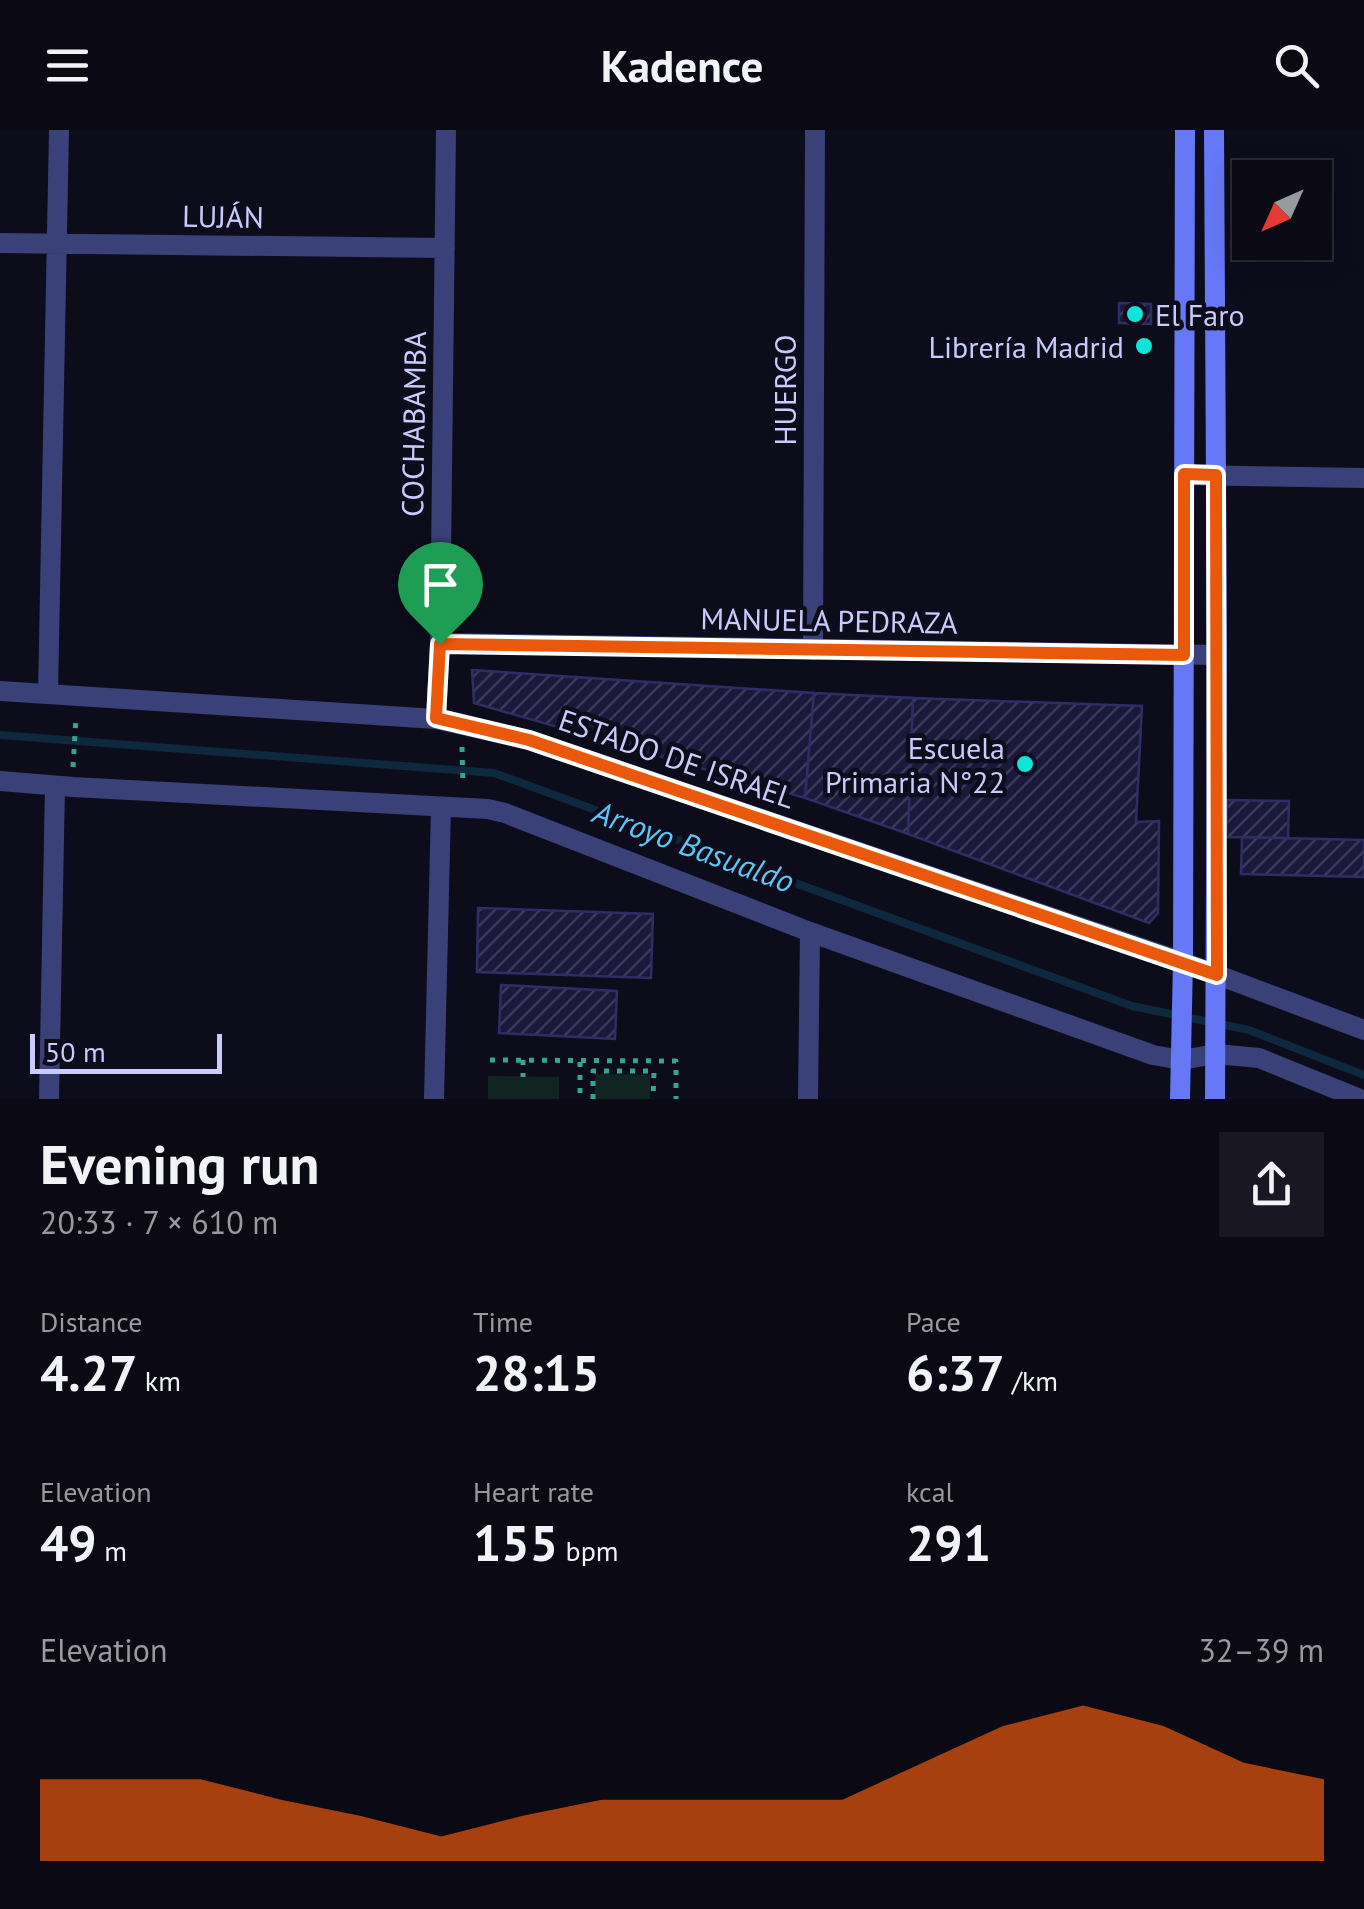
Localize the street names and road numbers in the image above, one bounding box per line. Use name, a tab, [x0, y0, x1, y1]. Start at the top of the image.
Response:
street label: LUJÁN	[182, 196, 264, 236]
street label: COCHABAMBA	[392, 330, 434, 517]
street label: HUERGO	[765, 334, 804, 446]
street label: MANUELA PEDRAZA	[700, 598, 958, 642]
street label: ESTADO DE ISRAEL	[554, 699, 800, 817]

